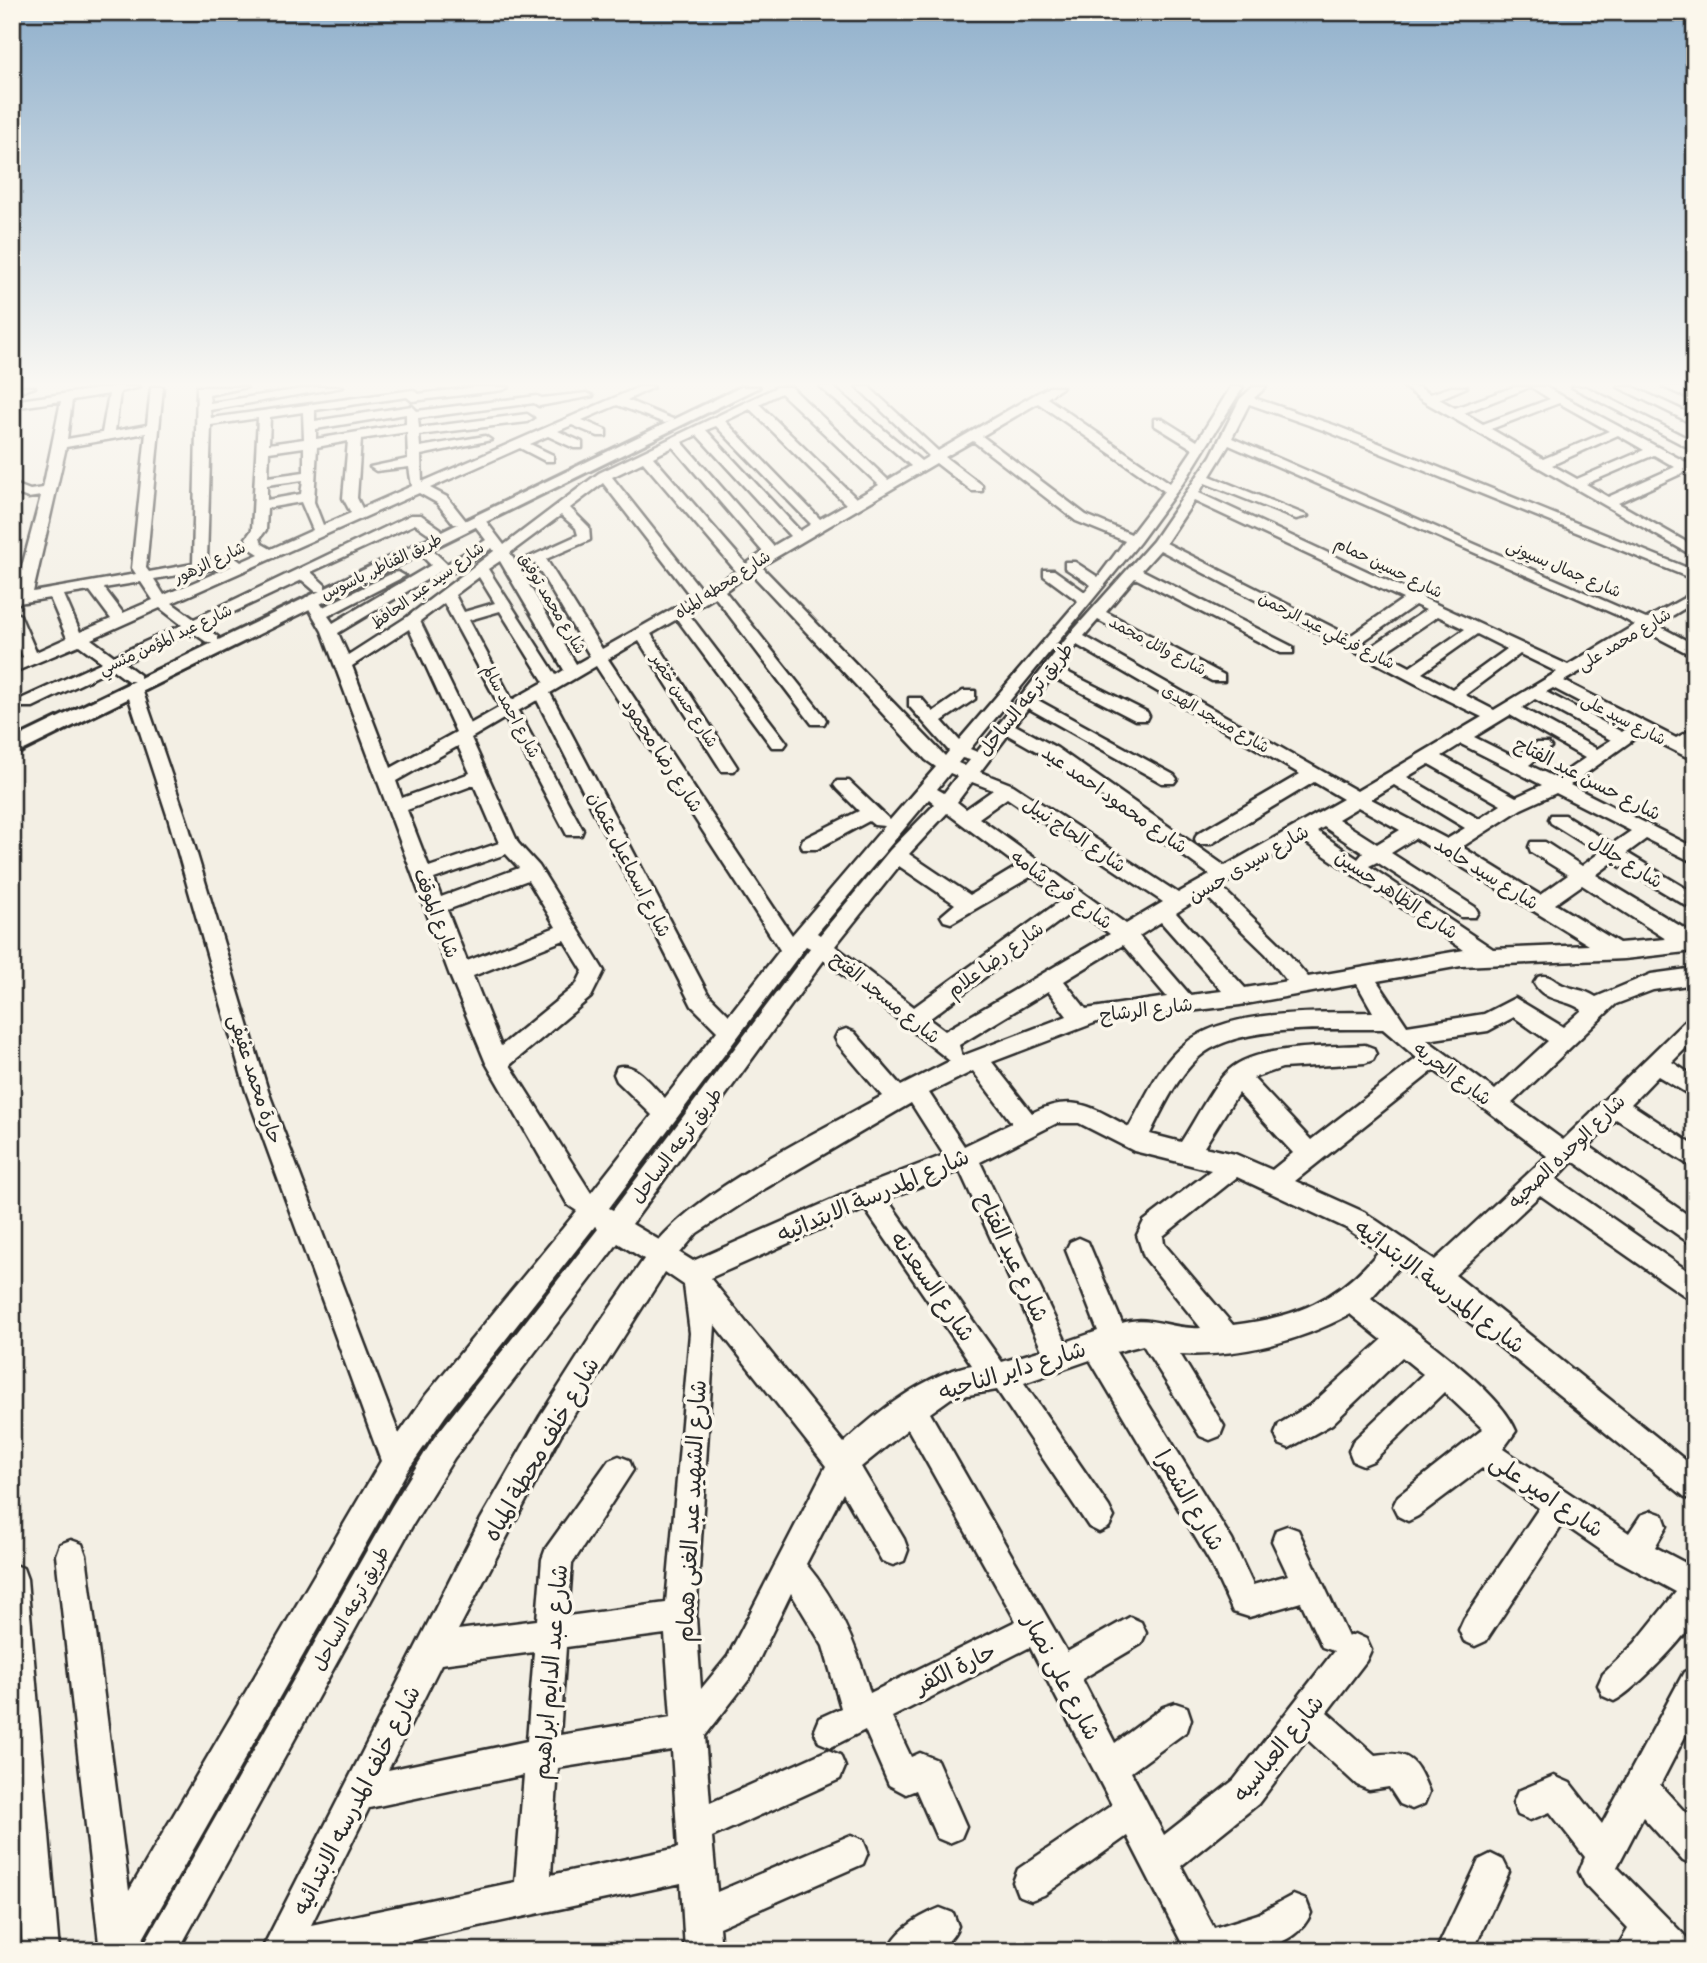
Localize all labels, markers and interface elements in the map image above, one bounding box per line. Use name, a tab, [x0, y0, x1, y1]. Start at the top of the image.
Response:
street label: طريق القناطر, باسوس	[318, 529, 445, 605]
street label: شارع حسين حمام	[1331, 533, 1446, 604]
street label: شارع جمال بسيونى	[1503, 536, 1624, 603]
street label: شارع الزهور	[169, 537, 249, 590]
street label: شارع سيد عبد الحافظ	[367, 538, 489, 635]
street label: شارع محطه المياه	[671, 546, 775, 624]
street label: شارع محمد توفيق	[513, 549, 590, 658]
street label: شارع فرغلي عبد الرحمن	[1253, 588, 1398, 677]
street label: شارع عبد المؤمن منسي	[96, 600, 237, 683]
street label: شارع محمد على	[1574, 604, 1675, 676]
street label: شارع وائل محمد	[1105, 612, 1210, 681]
street label: طريق ترعه الساحل	[973, 638, 1079, 761]
street label: شارع حسن خضر	[644, 648, 722, 752]
street label: شارع احمد سالم	[476, 661, 544, 762]
street label: شارع مسجد الهدى	[1158, 680, 1273, 759]
street label: شارع سيد على	[1577, 690, 1669, 751]
street label: شارع رضا محمود	[616, 694, 708, 818]
street label: شارع حسن عبد الفتاح	[1510, 732, 1665, 827]
street label: شارع محمود احمد عيد	[1036, 741, 1192, 860]
street label: شارع اسماعيل عثمان	[581, 788, 676, 942]
street label: شارع الحاج نبيل	[1018, 792, 1131, 879]
street label: شارع سيدى حسن	[1184, 820, 1314, 909]
street label: شارع جلال	[1583, 830, 1667, 895]
street label: شارع سيد حامد	[1429, 832, 1543, 916]
street label: شارع فرج شامه	[1005, 845, 1117, 936]
street label: شارع الظاهر حسين	[1330, 845, 1462, 946]
street label: شارع الموقف	[407, 865, 464, 962]
street label: شارع رضا علام	[943, 917, 1050, 1005]
street label: شارع مسجد الفتح	[825, 946, 945, 1050]
street label: شارع الرشاح	[1098, 992, 1194, 1029]
street label: حارة محمد عفيفى	[223, 1012, 287, 1147]
street label: شارع الحريه	[1408, 1037, 1496, 1112]
street label: طريق ترعه الساحل	[625, 1083, 728, 1208]
street label: شارع الوحده الصحيه	[1503, 1090, 1631, 1215]
street label: شارع المدرسة الابتدائيه	[773, 1142, 974, 1250]
street label: شارع عبد الفتاح	[969, 1188, 1055, 1327]
street label: شارع المدرسة الابتدائيه	[1348, 1213, 1531, 1361]
street label: شارع السعدنه	[883, 1225, 981, 1348]
street label: شارع داير الناحيه	[935, 1334, 1090, 1408]
street label: شارع خلف محطة المياه	[477, 1352, 607, 1547]
street label: شارع الشهيد عبد الغنى همام	[670, 1379, 716, 1643]
street label: شارع الشعرا	[1147, 1444, 1231, 1557]
street label: شارع امير على	[1484, 1447, 1609, 1545]
street label: طريق ترعه الساحل	[307, 1542, 395, 1675]
street label: شارع عبد الدايم ابراهيم	[527, 1563, 577, 1781]
street label: شارع على نصار	[1014, 1607, 1107, 1746]
street label: حارة الكفر	[908, 1636, 1001, 1701]
street label: شارع خلف المدرسه الابتدائيه	[286, 1681, 428, 1920]
street label: شارع العباسيه	[1226, 1689, 1331, 1808]

